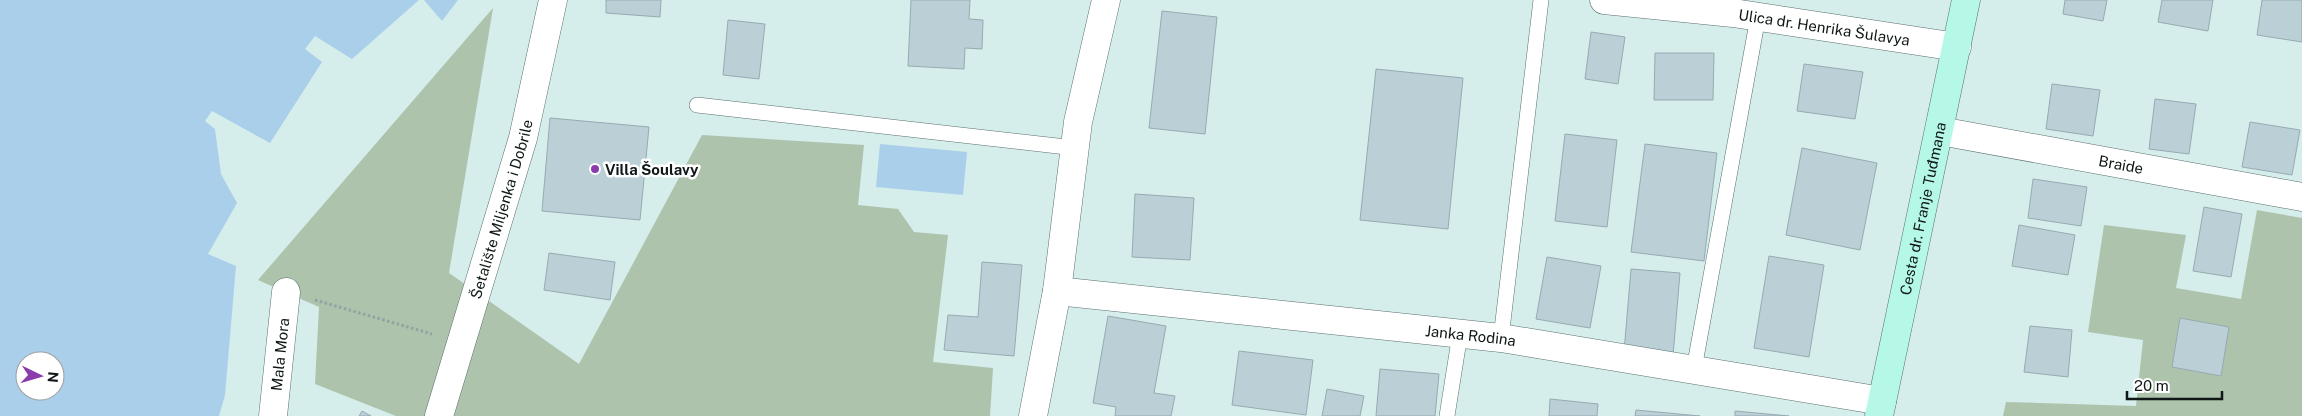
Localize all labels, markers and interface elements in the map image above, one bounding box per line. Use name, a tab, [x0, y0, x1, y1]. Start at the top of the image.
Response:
street label: Ulica dr. Henrika Šulavya	[1737, 5, 1911, 48]
street label: Šetalište Miljenka i Dobrile	[466, 118, 535, 301]
street label: Cesta dr. Franje Tuđmana	[1896, 121, 1949, 296]
street label: Braide	[2097, 152, 2145, 176]
place label: Villa Šoulavy	[605, 161, 699, 178]
marker: Villa Šoulavy	[589, 163, 601, 175]
street label: Mala Mora	[267, 317, 292, 392]
street label: Janka Rodina	[1424, 322, 1517, 349]
north arrow	[15, 351, 65, 401]
scale bar	[2127, 368, 2222, 400]
text: N	[45, 371, 61, 383]
text: 20 m	[2134, 377, 2169, 394]

